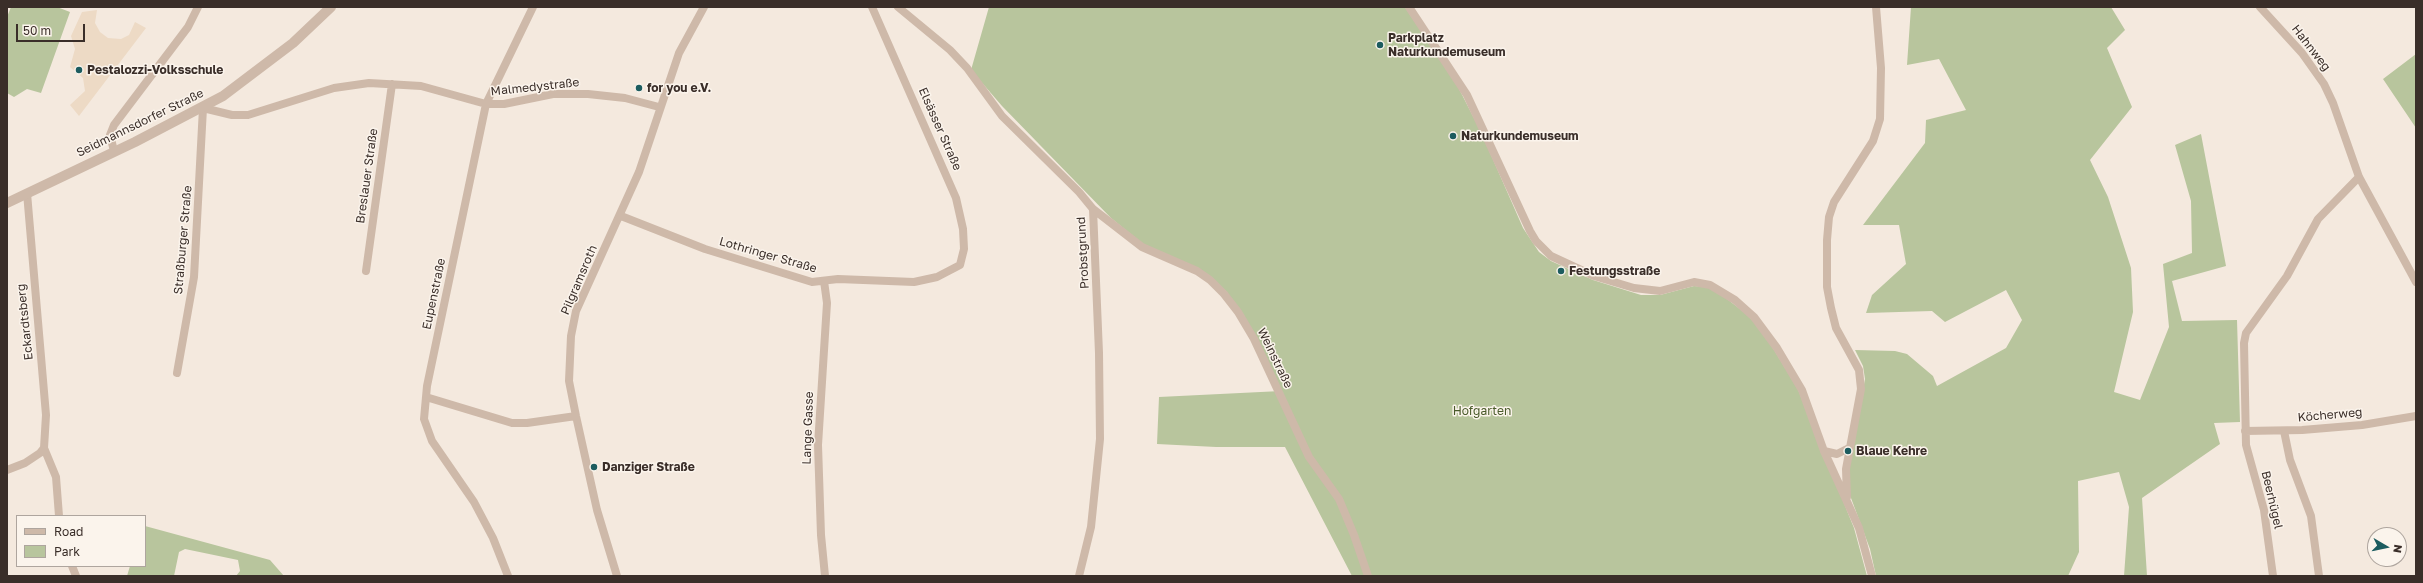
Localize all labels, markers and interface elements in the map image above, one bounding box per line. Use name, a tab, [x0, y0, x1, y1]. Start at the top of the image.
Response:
scale bar	[18, 16, 87, 42]
street label: Hahnweg	[2289, 22, 2333, 74]
text: 50 m	[23, 23, 51, 38]
place label: Parkplatz Naturkundemuseum	[1388, 31, 1506, 59]
marker: Parkplatz Naturkundemuseum	[1375, 40, 1385, 50]
place label: Pestalozzi-Volksschule	[87, 63, 223, 77]
marker: Pestalozzi-Volksschule	[74, 65, 84, 75]
street label: Malmedystraße	[490, 75, 580, 99]
place label: for you e.V.	[647, 81, 711, 95]
marker: for you e.V.	[634, 83, 644, 93]
street label: Elsässer Straße	[915, 85, 965, 173]
street label: Seidmannsdorfer Straße	[74, 86, 206, 160]
street label: Breslauer Straße	[353, 127, 381, 225]
place label: Naturkundemuseum	[1461, 129, 1579, 143]
marker: Naturkundemuseum	[1448, 131, 1458, 141]
street label: Straßburger Straße	[171, 185, 195, 295]
street label: Probstgrund	[1074, 217, 1092, 289]
street label: Lothringer Straße	[718, 234, 818, 276]
street label: Pilgramsroth	[558, 243, 600, 317]
street label: Eupenstraße	[419, 257, 449, 331]
place label: Festungsstraße	[1569, 264, 1660, 278]
marker: Festungsstraße	[1556, 266, 1566, 276]
street label: Eckardtsberg	[14, 283, 36, 361]
street label: Weinstraße	[1254, 326, 1296, 390]
street label: Lange Gasse	[800, 391, 816, 465]
park label: Hofgarten	[1453, 404, 1511, 418]
street label: Köcherweg	[2297, 405, 2363, 425]
place label: Blaue Kehre	[1856, 444, 1927, 458]
marker: Blaue Kehre	[1843, 446, 1853, 456]
place label: Danziger Straße	[602, 460, 695, 474]
marker: Danziger Straße	[589, 462, 599, 472]
street label: Beerhügel	[2258, 469, 2286, 531]
legend	[16, 515, 146, 567]
text: Road	[54, 524, 83, 539]
north arrow	[2367, 527, 2407, 567]
text: Park	[54, 544, 80, 559]
text: N	[2391, 544, 2405, 554]

